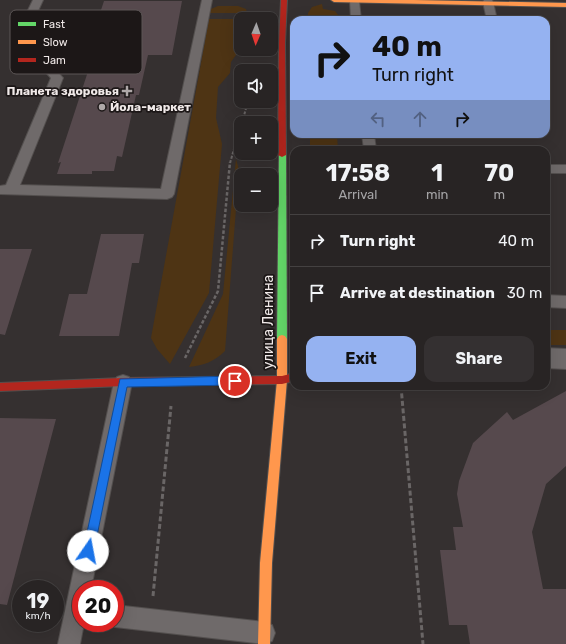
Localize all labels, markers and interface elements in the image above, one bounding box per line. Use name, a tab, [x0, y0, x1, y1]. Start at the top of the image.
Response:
legend	[10, 10, 142, 74]
north arrow	[234, 12, 278, 56]
map controls	[234, 12, 278, 212]
text: Fast	[43, 18, 66, 31]
text: 40 m	[372, 30, 442, 63]
icon: right	[306, 32, 358, 84]
text: Slow	[43, 36, 68, 49]
text: Jam	[43, 54, 66, 67]
button: sound	[234, 64, 278, 108]
text: Turn right	[372, 64, 454, 86]
place label: Планета здоровья	[6, 84, 119, 98]
marker: Планета здоровья	[122, 86, 132, 96]
place label: Йола-маркет	[110, 100, 191, 114]
marker: Йола-маркет	[97, 102, 107, 112]
icon: left	[367, 108, 389, 130]
icon: ahead	[409, 108, 431, 130]
icon: right	[451, 108, 473, 130]
button: +	[234, 116, 278, 160]
text: 17:58	[326, 159, 390, 187]
text: 1	[431, 159, 443, 187]
text: 70	[484, 159, 514, 187]
button: −	[234, 168, 278, 212]
text: Arrival	[338, 187, 377, 202]
text: min	[426, 187, 448, 202]
text: m	[493, 187, 505, 202]
icon: right	[306, 230, 328, 252]
text: Turn right	[340, 232, 415, 250]
text: 40 m	[498, 232, 534, 250]
street label: улица Ленина	[260, 275, 277, 369]
icon: arrive	[306, 282, 328, 304]
text: Arrive at destination	[340, 284, 495, 302]
text: 30 m	[507, 284, 542, 302]
button: Exit	[306, 336, 416, 382]
button: Share	[424, 336, 534, 382]
pin	[218, 364, 252, 398]
icon: arrive	[224, 370, 246, 392]
position arrow	[67, 530, 109, 572]
speed limit sign: 20	[72, 580, 124, 632]
text: 19	[27, 589, 49, 613]
text: km/h	[26, 610, 50, 622]

